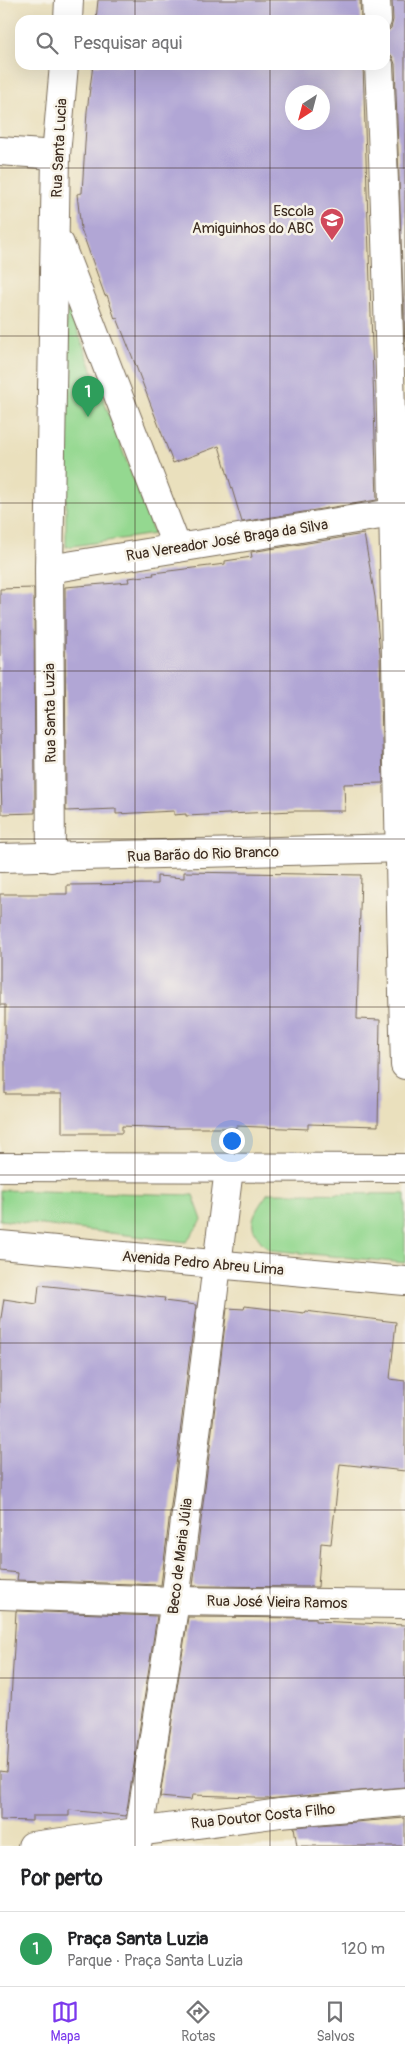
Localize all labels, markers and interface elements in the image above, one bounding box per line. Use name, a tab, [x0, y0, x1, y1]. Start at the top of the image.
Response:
search box	[15, 15, 390, 70]
icon: search	[33, 29, 61, 57]
text: Pesquisar aqui	[73, 31, 182, 55]
north arrow	[285, 85, 330, 130]
street label: Rua Santa Lucia	[47, 98, 72, 198]
place label: Escola Amiguinhos do ABC	[192, 202, 314, 238]
school or university icon: Escola Amiguinhos do ABC	[319, 207, 345, 241]
pin: 1	[72, 376, 104, 417]
street label: Rua Vereador José Braga da Silva	[125, 515, 329, 566]
street label: Rua Santa Luzia	[40, 663, 61, 763]
street label: Rua Barão do Rio Branco	[127, 842, 279, 867]
your location	[219, 1128, 245, 1154]
street label: Avenida Pedro Abreu Lima	[121, 1247, 285, 1280]
street label: Beco de Maria Júlia	[164, 1497, 197, 1615]
street label: Rua José Vieira Ramos	[206, 1592, 348, 1613]
street label: Rua Doutor Costa Filho	[190, 1799, 336, 1834]
text: Por perto	[20, 1865, 102, 1892]
text: Praça Santa Luzia	[67, 1927, 208, 1951]
text: 1	[33, 1939, 39, 1959]
text: 120 m	[341, 1939, 385, 1959]
text: Parque · Praça Santa Luzia	[67, 1951, 243, 1971]
tab: Mapa	[51, 1998, 80, 2045]
tab: Rotas	[181, 1998, 215, 2045]
tab: Salvos	[316, 1998, 354, 2045]

